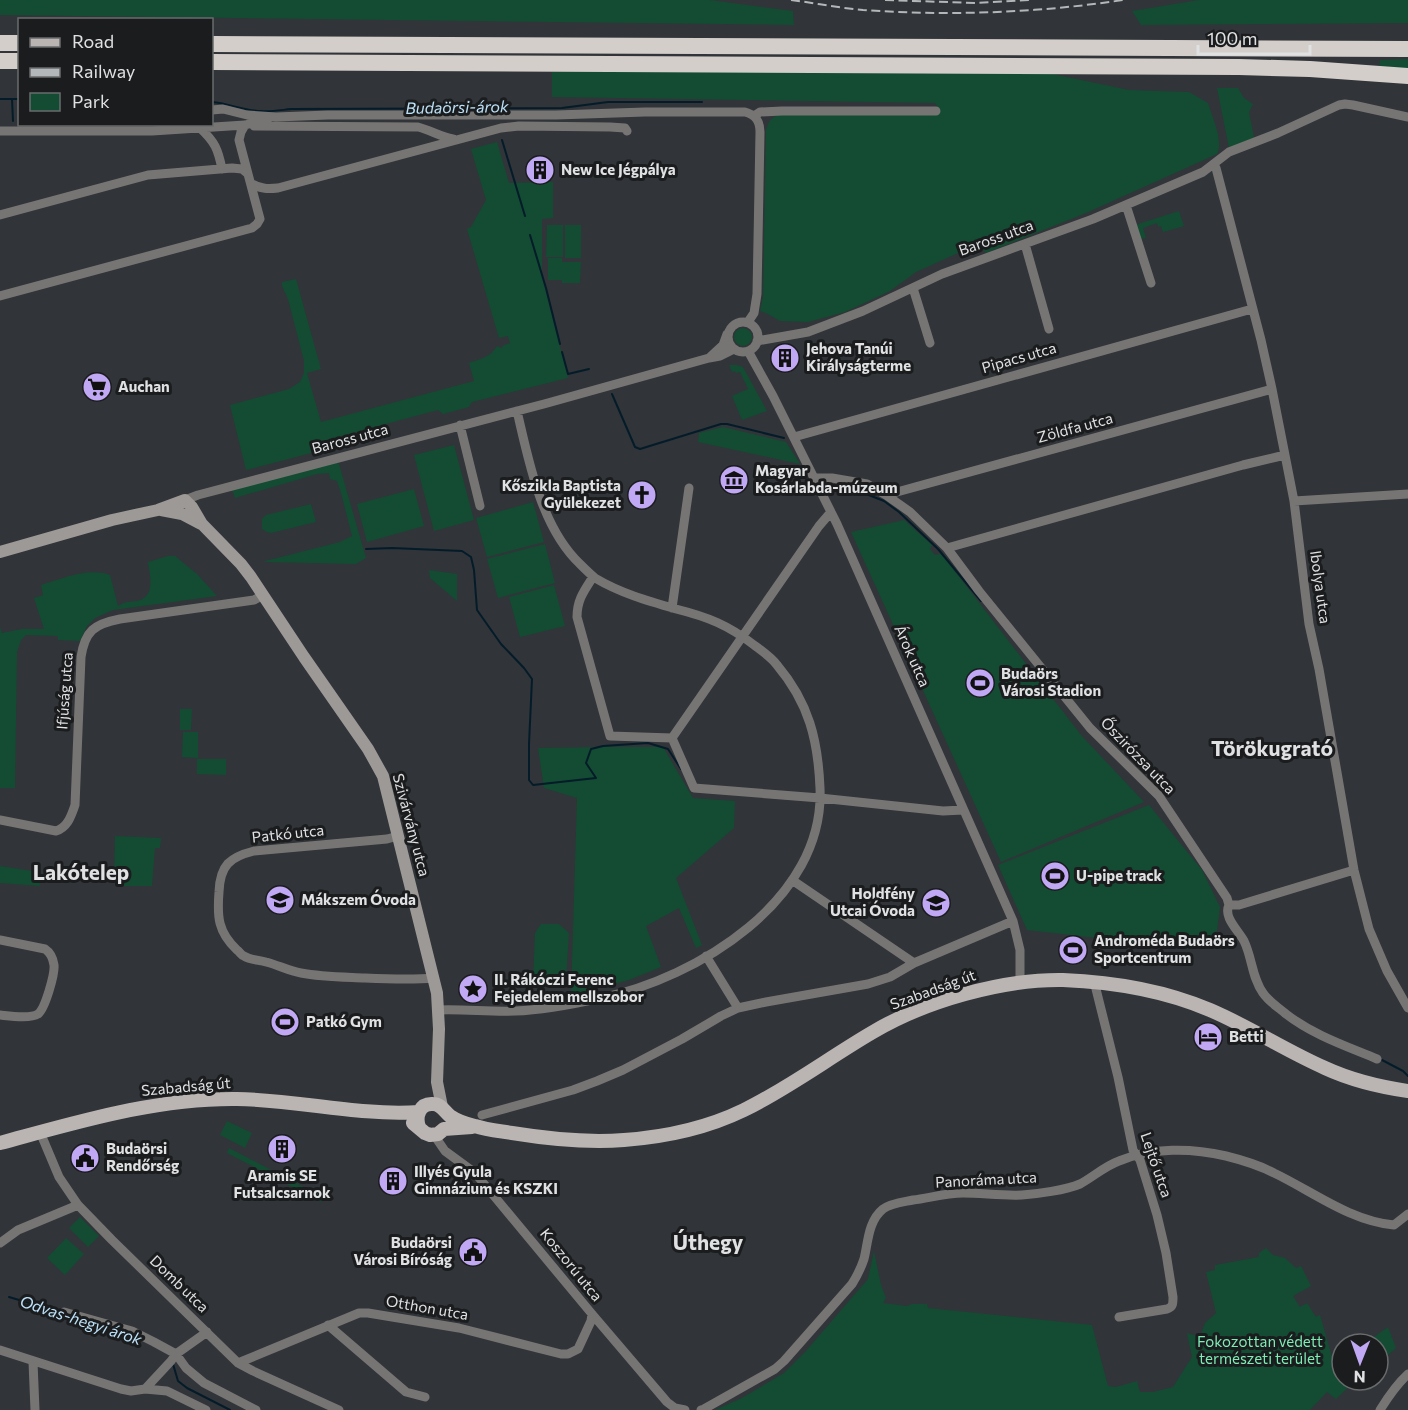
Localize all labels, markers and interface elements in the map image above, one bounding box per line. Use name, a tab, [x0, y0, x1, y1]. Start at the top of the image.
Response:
legend	[18, 18, 213, 126]
scale bar	[1198, 18, 1310, 56]
text: 100 m	[1207, 27, 1257, 49]
text: Road	[72, 30, 114, 52]
text: Railway	[72, 60, 135, 82]
text: Park	[72, 90, 110, 112]
water label: Budaörsi-árok	[405, 96, 509, 117]
building icon: New Ice Jégpálya	[524, 154, 556, 186]
place label: New Ice Jégpálya	[561, 160, 676, 178]
street label: Baross utca	[956, 215, 1036, 259]
street label: Pipacs utca	[979, 338, 1058, 376]
place label: Jehova Tanúi Királyságterme	[806, 339, 911, 374]
building icon: Jehova Tanúi Királyságterme	[769, 342, 801, 374]
supermarket icon: Auchan	[81, 371, 113, 403]
place label: Auchan	[118, 377, 170, 395]
street label: Zöldfa utca	[1035, 408, 1115, 446]
street label: Baross utca	[310, 419, 390, 457]
place label: Magyar Kosárlabda-múzeum	[755, 461, 897, 496]
museum icon: Magyar Kosárlabda-múzeum	[718, 464, 750, 496]
place label: Kőszikla Baptista Gyülekezet	[502, 476, 621, 511]
church icon: Kőszikla Baptista Gyülekezet	[626, 479, 658, 511]
street label: Ibolya utca	[1307, 549, 1335, 625]
street label: Árok utca	[891, 622, 935, 689]
street label: Ifjúság utca	[52, 652, 76, 730]
place label: Budaörs Városi Stadion	[1001, 664, 1101, 699]
sports icon: Budaörs Városi Stadion	[964, 667, 996, 699]
street label: Őszirózsa utca	[1098, 712, 1181, 797]
district label: Törökugrató	[1211, 735, 1333, 760]
street label: Szivárvány utca	[390, 771, 434, 878]
street label: Patkó utca	[251, 820, 325, 846]
district label: Lakótelep	[33, 859, 129, 884]
sports icon: U-pipe track	[1039, 860, 1071, 892]
place label: U-pipe track	[1076, 866, 1163, 884]
school or university icon: Mákszem Óvoda	[264, 884, 296, 916]
place label: Holdfény Utcai Óvoda	[830, 884, 916, 919]
school or university icon: Holdfény Utcai Óvoda	[920, 887, 952, 919]
place label: Mákszem Óvoda	[301, 889, 416, 908]
place label: Androméda Budaörs Sportcentrum	[1094, 931, 1235, 966]
sports icon: Androméda Budaörs Sportcentrum	[1057, 934, 1089, 966]
street label: Szabadság út	[887, 965, 978, 1013]
place label: II. Rákóczi Ferenc Fejedelem mellszobor	[494, 970, 644, 1005]
place icon: II. Rákóczi Ferenc Fejedelem mellszobor	[457, 973, 489, 1005]
sports icon: Patkó Gym	[269, 1006, 301, 1038]
place label: Patkó Gym	[306, 1012, 382, 1030]
hotel icon: Betti	[1192, 1021, 1224, 1053]
place label: Betti	[1229, 1027, 1264, 1045]
street label: Szabadság út	[140, 1073, 231, 1099]
street label: Lejtő utca	[1137, 1130, 1177, 1200]
building icon: Aramis SE Futsalcsarnok	[266, 1133, 298, 1165]
place label: Budaörsi Rendőrség	[106, 1139, 179, 1174]
public building icon: Budaörsi Rendőrség	[69, 1142, 101, 1174]
place label: Illyés Gyula Gimnázium és KSZKI	[414, 1162, 558, 1197]
building icon: Illyés Gyula Gimnázium és KSZKI	[377, 1165, 409, 1197]
place label: Aramis SE Futsalcsarnok	[233, 1166, 331, 1201]
street label: Panoráma utca	[935, 1167, 1037, 1191]
street label: Koszorú utca	[537, 1224, 607, 1304]
district label: Úthegy	[673, 1229, 744, 1254]
place label: Budaörsi Városi Bíróság	[354, 1233, 452, 1268]
public building icon: Budaörsi Városi Bíróság	[457, 1236, 489, 1268]
street label: Domb utca	[147, 1251, 213, 1316]
water label: Odvas-hegyi árok	[18, 1291, 145, 1348]
street label: Otthon utca	[385, 1291, 470, 1323]
park label: Fokozottan védett természeti terület	[1197, 1332, 1323, 1367]
north arrow	[1330, 1332, 1390, 1392]
text: N	[1354, 1368, 1366, 1387]

